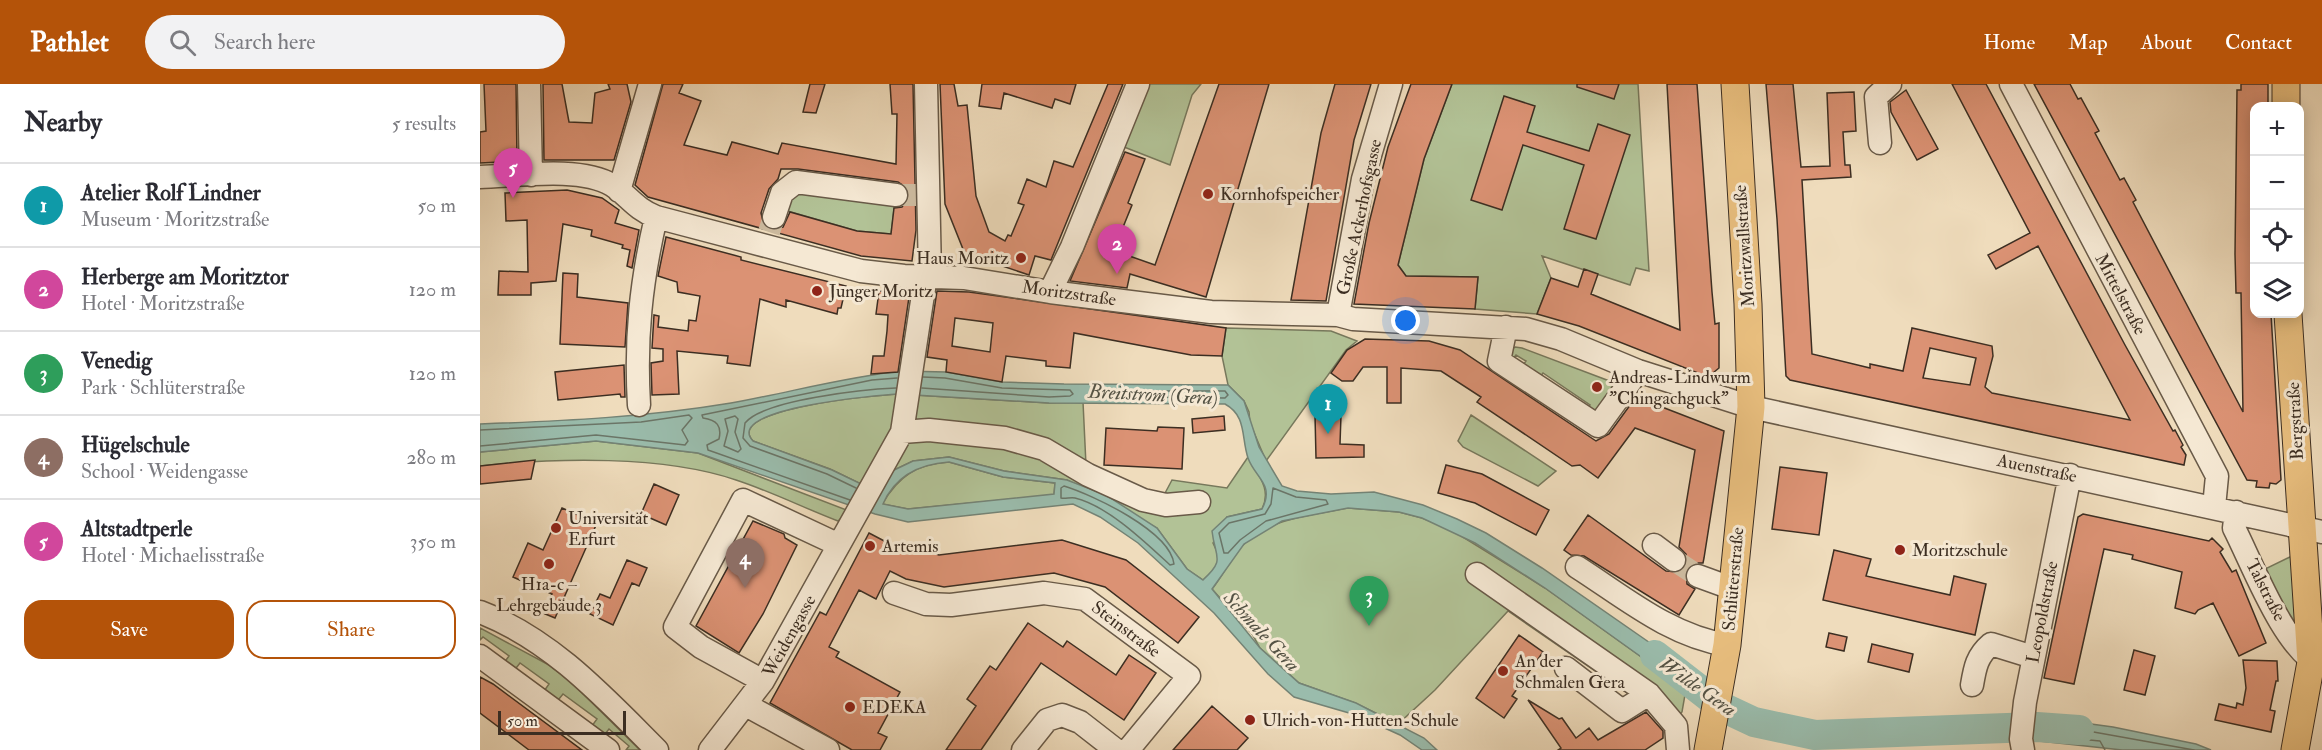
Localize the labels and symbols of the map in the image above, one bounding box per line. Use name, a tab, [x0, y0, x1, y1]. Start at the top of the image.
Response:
street label: Große Ackerhofsgasse	[1332, 137, 1387, 297]
pin: 5	[494, 148, 532, 198]
place label: Kornhofspeicher	[1220, 183, 1340, 206]
street label: Moritzwallstraße	[1729, 184, 1760, 308]
marker: Kornhofspeicher	[1201, 187, 1215, 201]
pin: 2	[1098, 224, 1136, 274]
place label: Haus Moritz	[916, 247, 1009, 270]
street label: Mittelstraße	[2089, 249, 2152, 339]
marker: Haus Moritz	[1014, 251, 1028, 265]
street label: Moritzstraße	[1020, 275, 1118, 312]
place label: Junger Moritz	[828, 280, 933, 303]
marker: Junger Moritz	[810, 284, 824, 298]
your location	[1391, 306, 1420, 335]
place label: Andreas-Lindwurm "Chingachguck"	[1608, 366, 1751, 410]
water label: Breitstrom (Gera)	[1087, 379, 1218, 410]
marker: Andreas-Lindwurm "Chingachguck"	[1590, 380, 1604, 394]
street label: Bergstraße	[2282, 381, 2309, 461]
pin: 1	[1308, 384, 1348, 434]
street label: Auenstraße	[1994, 449, 2079, 488]
place label: Universität Erfurt	[568, 507, 649, 551]
marker: Universität Erfurt	[549, 521, 563, 535]
street label: Schlüterstraße	[1718, 526, 1750, 632]
place label: Artemis	[881, 535, 938, 558]
pin: 4	[726, 538, 764, 588]
marker: Artemis	[863, 539, 877, 553]
place label: Moritzschule	[1912, 539, 2008, 562]
marker: Moritzschule	[1893, 543, 1907, 557]
street label: Talstraße	[2240, 555, 2291, 626]
marker: H1a-c – Lehrgebäude 3	[542, 557, 556, 571]
street label: Leopoldstraße	[2021, 559, 2064, 665]
place label: H1a-c – Lehrgebäude 3	[496, 573, 602, 617]
pin: 3	[1350, 576, 1388, 626]
water label: Schmale Gera	[1217, 585, 1305, 677]
street label: Weidengasse	[757, 591, 822, 682]
street label: Steinstraße	[1087, 596, 1165, 663]
place label: An der Schmalen Gera	[1514, 650, 1626, 694]
water label: Wilde Gera	[1654, 651, 1741, 722]
marker: An der Schmalen Gera	[1496, 664, 1510, 678]
place label: EDEKA	[862, 696, 927, 719]
marker: EDEKA	[843, 700, 857, 714]
scale bar	[498, 708, 626, 736]
place label: Ulrich-von-Hutten-Schule	[1262, 709, 1459, 732]
marker: Ulrich-von-Hutten-Schule	[1243, 713, 1257, 727]

